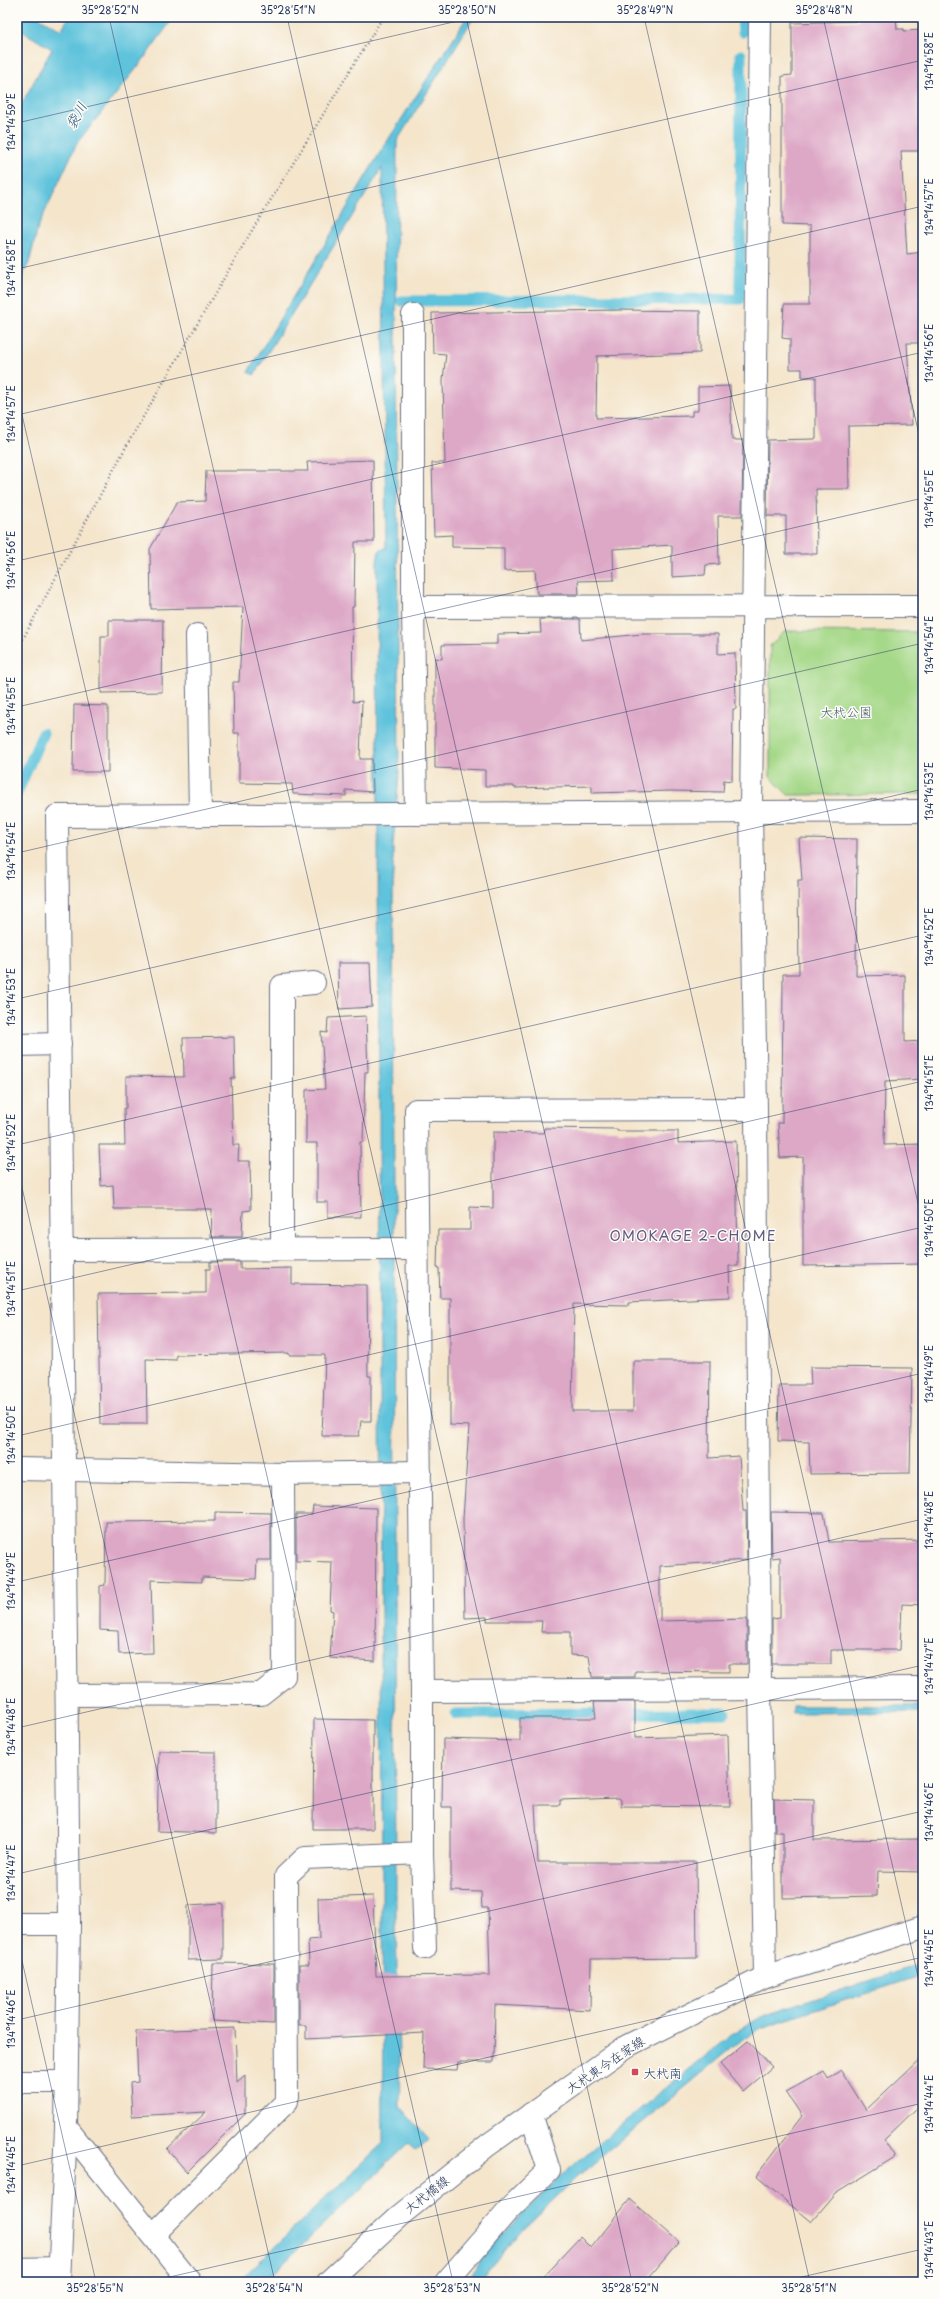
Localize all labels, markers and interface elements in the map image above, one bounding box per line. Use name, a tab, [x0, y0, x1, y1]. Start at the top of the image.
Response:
text: 35°28'52"N	[81, 2, 139, 17]
text: 35°28'51"N	[260, 2, 316, 17]
text: 35°28'50"N	[438, 2, 496, 17]
text: 35°28'49"N	[617, 2, 674, 17]
text: 35°28'48"N	[795, 2, 853, 17]
text: 134°14'58"E	[921, 32, 936, 90]
text: 134°14'59"E	[3, 93, 18, 151]
water label: 袋川	[60, 98, 92, 132]
text: 134°14'57"E	[921, 178, 936, 236]
text: 134°14'58"E	[3, 239, 18, 297]
text: 134°14'56"E	[921, 324, 936, 382]
text: 134°14'57"E	[3, 385, 18, 443]
text: 134°14'55"E	[921, 470, 936, 528]
text: 134°14'56"E	[3, 531, 18, 589]
text: 134°14'54"E	[921, 616, 936, 674]
text: 134°14'55"E	[3, 677, 18, 735]
park label: 大杙公園	[820, 702, 872, 721]
text: 134°14'53"E	[921, 762, 936, 820]
text: 134°14'54"E	[3, 822, 18, 880]
text: 134°14'52"E	[921, 908, 936, 966]
text: 134°14'53"E	[3, 968, 18, 1026]
text: 134°14'51"E	[921, 1055, 936, 1111]
text: 134°14'52"E	[3, 1114, 18, 1172]
text: 134°14'50"E	[921, 1198, 936, 1258]
district label: OMOKAGE 2-CHOME	[609, 1225, 777, 1246]
text: 134°14'51"E	[3, 1261, 18, 1317]
text: 134°14'49"E	[921, 1345, 936, 1403]
text: 134°14'50"E	[3, 1405, 18, 1465]
text: 134°14'48"E	[921, 1491, 936, 1549]
text: 134°14'49"E	[3, 1552, 18, 1610]
text: 134°14'47"E	[921, 1637, 936, 1695]
text: 134°14'48"E	[3, 1698, 18, 1756]
text: 134°14'46"E	[921, 1783, 936, 1841]
text: 134°14'47"E	[3, 1844, 18, 1902]
text: 134°14'45"E	[921, 1929, 936, 1987]
text: 134°14'46"E	[3, 1990, 18, 2048]
street label: 大杙東今在家線	[562, 2030, 649, 2097]
place label: 大杙南	[643, 2063, 682, 2082]
marker: 大杙南	[630, 2067, 640, 2077]
text: 134°14'44"E	[921, 2075, 936, 2133]
text: 134°14'45"E	[3, 2136, 18, 2194]
street label: 大杙橋線	[400, 2170, 453, 2217]
text: 134°14'43"E	[921, 2221, 936, 2279]
text: 35°28'55"N	[66, 2280, 124, 2295]
text: 35°28'54"N	[245, 2280, 303, 2295]
text: 35°28'53"N	[423, 2280, 481, 2295]
text: 35°28'52"N	[601, 2280, 659, 2295]
text: 35°28'51"N	[781, 2280, 837, 2295]

